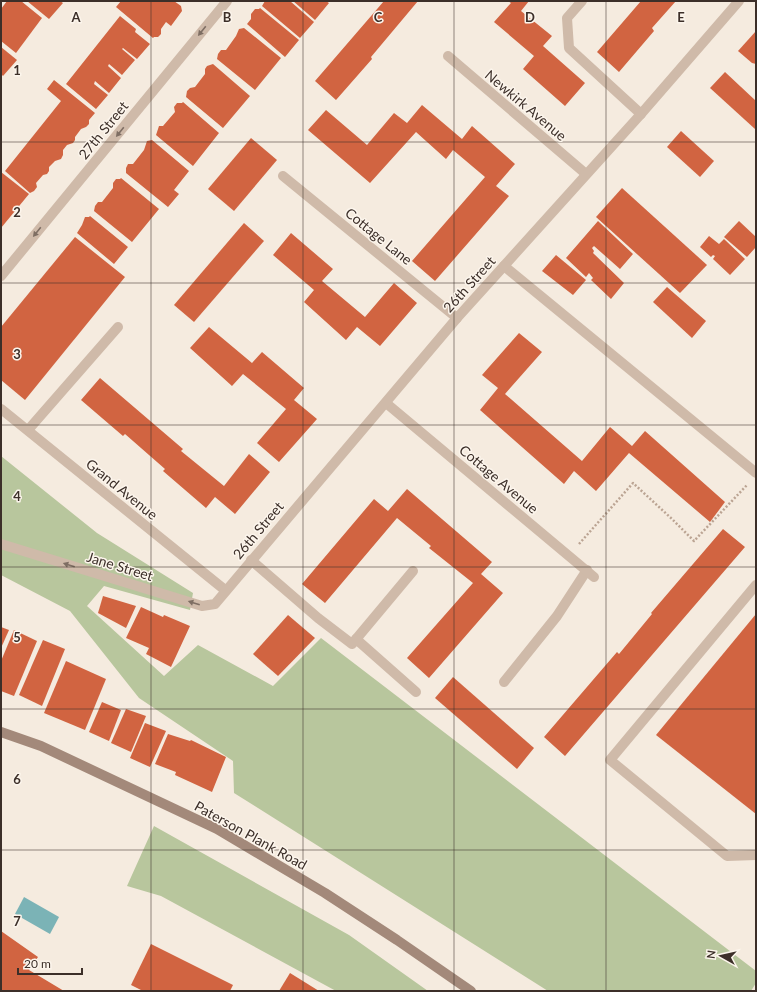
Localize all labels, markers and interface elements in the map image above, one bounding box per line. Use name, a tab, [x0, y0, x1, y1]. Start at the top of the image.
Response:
text: A	[70, 9, 81, 25]
text: B	[223, 9, 232, 25]
text: C	[374, 9, 383, 25]
text: D	[525, 9, 535, 25]
text: E	[677, 9, 685, 25]
one-way arrow	[198, 26, 207, 37]
text: 1	[13, 62, 21, 78]
street label: Newkirk Avenue	[482, 66, 570, 144]
street label: 27th Street	[75, 98, 131, 162]
one-way arrow	[115, 126, 124, 137]
text: 2	[13, 204, 21, 220]
street label: Cottage Lane	[342, 204, 416, 268]
one-way arrow	[33, 227, 42, 237]
street label: 26th Street	[439, 252, 499, 316]
text: 3	[13, 346, 21, 362]
street label: Cottage Avenue	[456, 441, 542, 517]
street label: Grand Avenue	[83, 455, 161, 523]
text: 4	[13, 488, 21, 504]
street label: 26th Street	[229, 498, 287, 562]
street label: Jane Street	[85, 548, 155, 584]
one-way arrow	[63, 562, 75, 568]
one-way arrow	[187, 600, 199, 606]
text: 5	[13, 629, 21, 645]
text: 6	[13, 771, 21, 787]
street label: Paterson Plank Road	[192, 797, 310, 873]
text: 7	[13, 913, 21, 929]
north arrow	[701, 936, 741, 976]
text: N	[704, 949, 718, 960]
scale bar	[18, 950, 82, 976]
text: 20 m	[24, 956, 51, 971]

